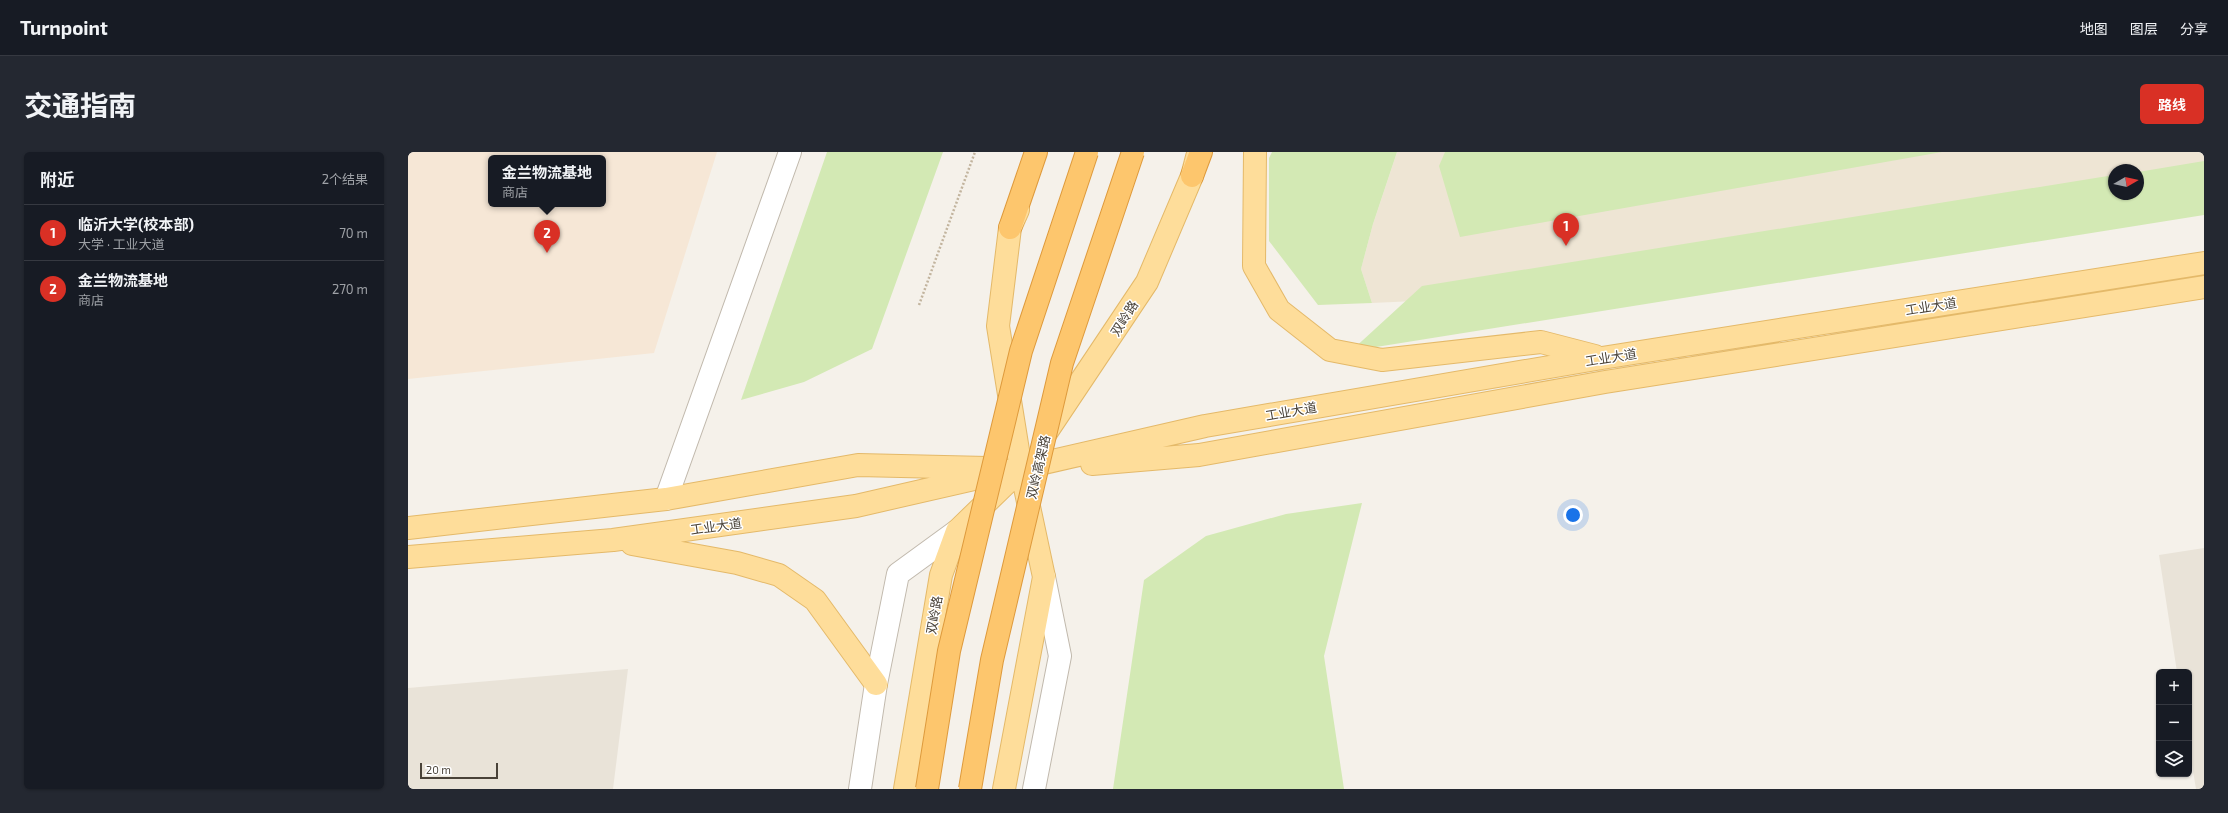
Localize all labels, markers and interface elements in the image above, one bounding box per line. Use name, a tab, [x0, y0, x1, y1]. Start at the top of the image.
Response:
text: Turnpoint	[20, 16, 108, 39]
text: 地图	[2080, 20, 2108, 37]
text: 图层	[2130, 20, 2158, 37]
text: 分享	[2180, 20, 2208, 37]
button: 路线	[2140, 84, 2204, 124]
text: 交通指南	[24, 88, 136, 122]
popup	[488, 155, 606, 207]
text: 金兰物流基地	[502, 163, 592, 181]
north arrow	[2108, 164, 2144, 200]
text: 附近	[40, 169, 74, 189]
text: 2个结果	[322, 171, 368, 187]
text: 商店	[502, 184, 528, 200]
pin: 1	[1553, 213, 1579, 246]
text: 临沂大学(校本部)	[78, 215, 194, 233]
pin: 2	[534, 220, 560, 253]
text: 1	[50, 225, 56, 241]
text: 70 m	[339, 225, 368, 241]
text: 大学 · 工业大道	[78, 236, 165, 252]
text: 金兰物流基地	[78, 271, 168, 289]
text: 2	[49, 281, 57, 297]
text: 270 m	[332, 281, 368, 297]
text: 商店	[78, 292, 104, 308]
street label: 工业大道	[1904, 294, 1958, 318]
street label: 双岭路	[1107, 297, 1141, 339]
street label: 工业大道	[1584, 345, 1638, 369]
street label: 工业大道	[1264, 399, 1318, 423]
street label: 双岭高架路	[1023, 434, 1053, 500]
your location	[1563, 505, 1583, 525]
street label: 工业大道	[689, 514, 743, 538]
street label: 双岭路	[923, 594, 945, 636]
map controls	[2156, 669, 2192, 777]
button: +	[2156, 669, 2192, 705]
button: −	[2156, 705, 2192, 741]
button: layers	[2156, 741, 2192, 777]
scale bar	[420, 761, 498, 780]
text: 20 m	[426, 763, 451, 776]

